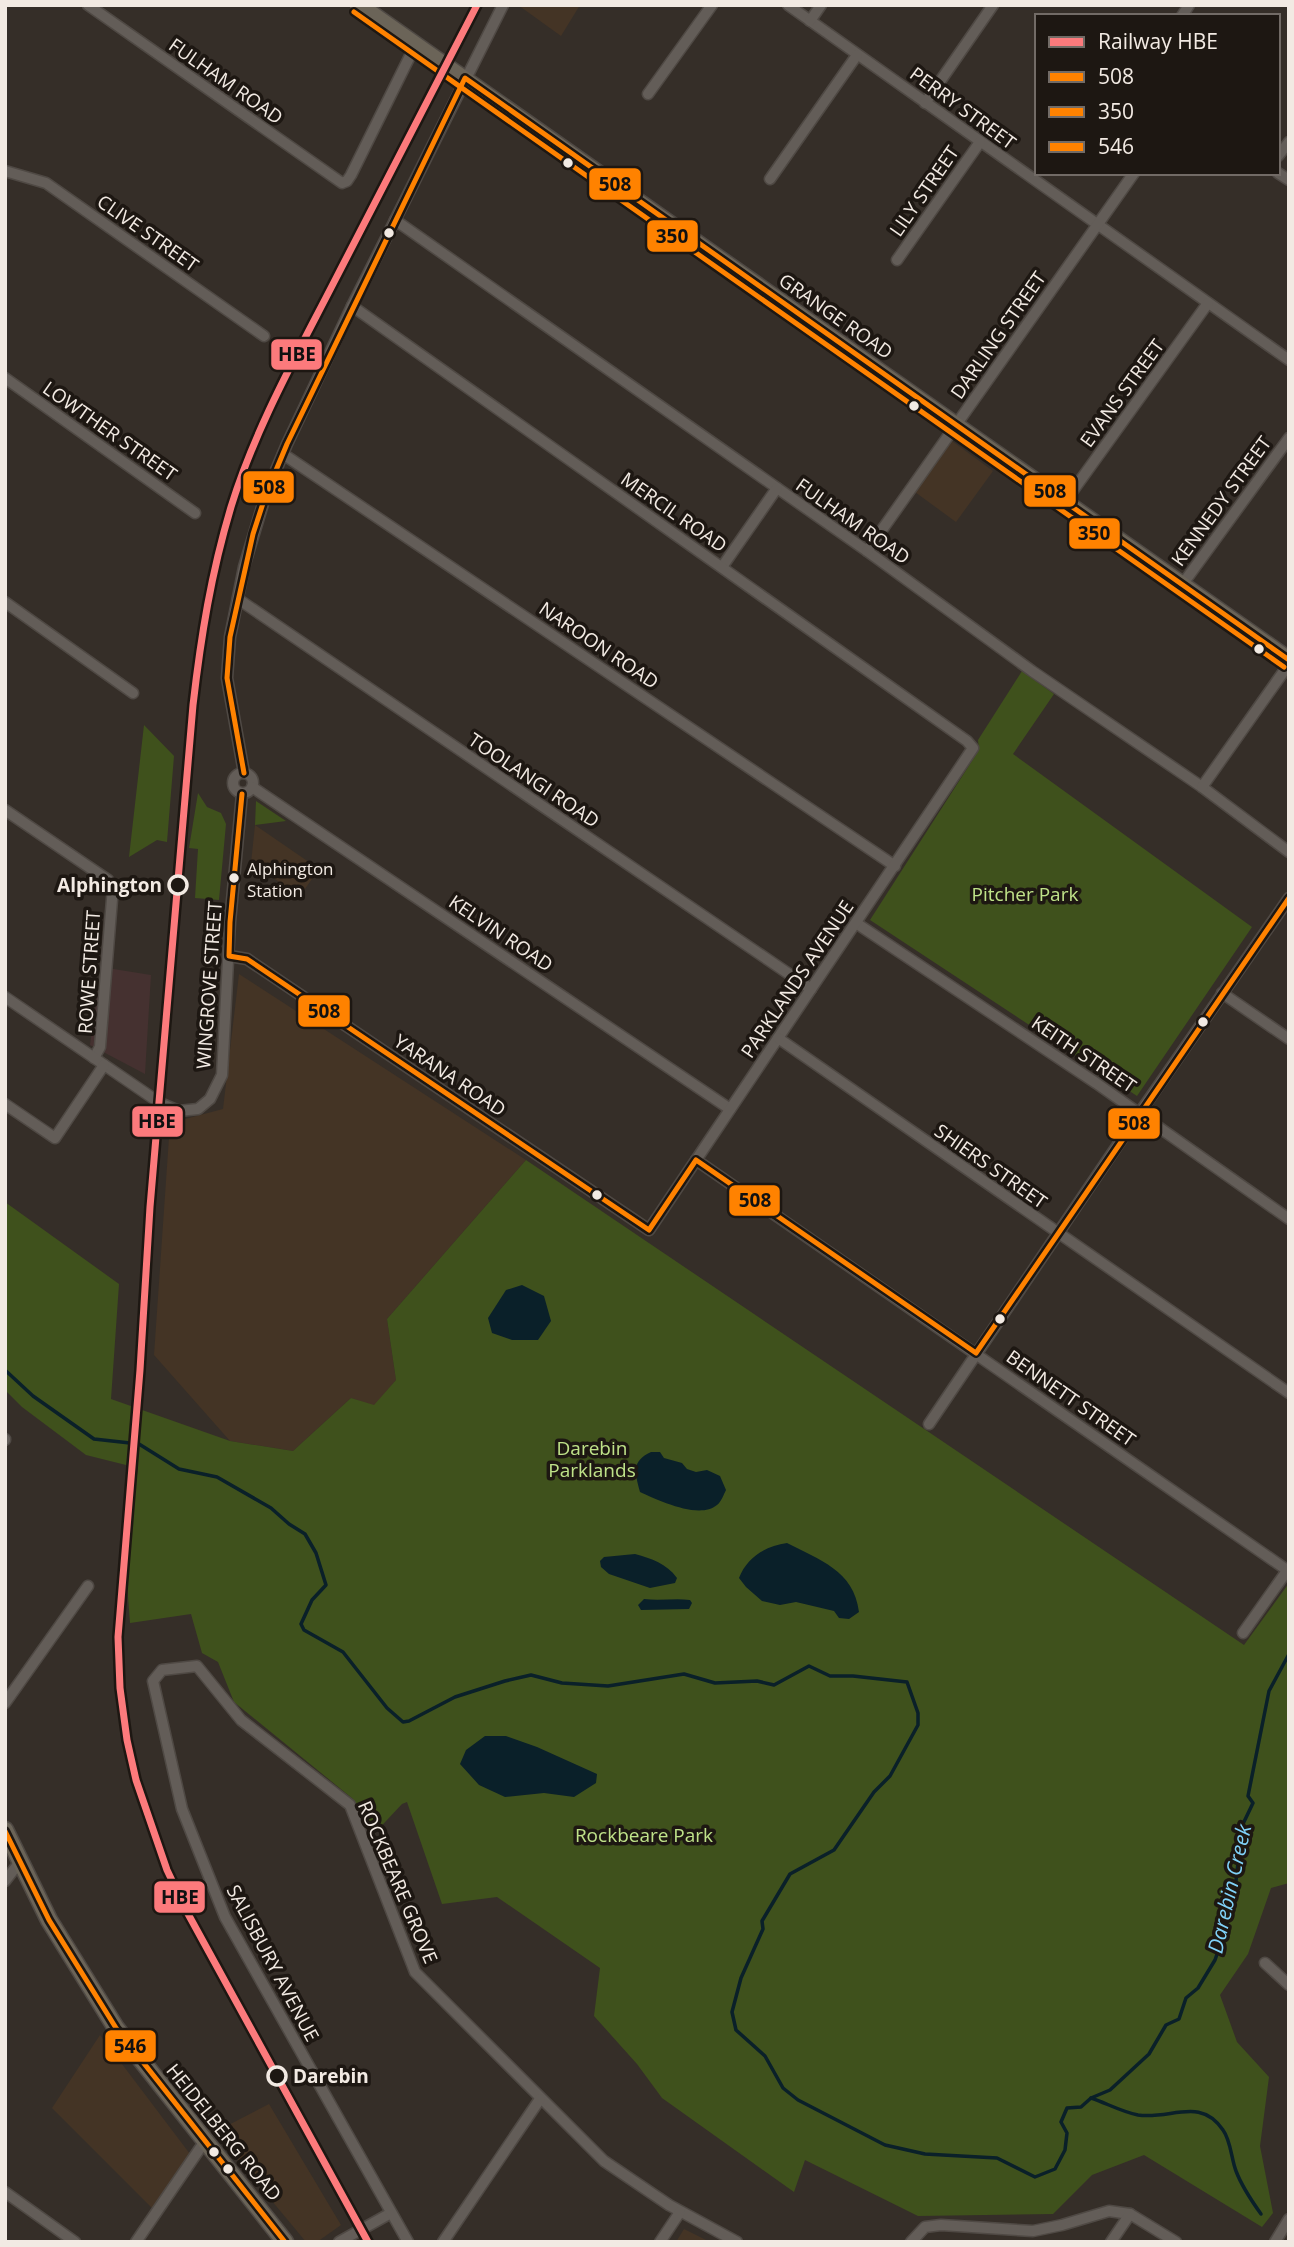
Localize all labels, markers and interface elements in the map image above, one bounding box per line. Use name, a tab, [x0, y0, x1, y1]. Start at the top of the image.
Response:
legend	[1035, 14, 1280, 175]
text: Railway HBE	[1098, 27, 1218, 55]
street label: FULHAM ROAD	[164, 32, 288, 130]
street label: PERRY STREET	[905, 61, 1022, 156]
text: 508	[1098, 62, 1134, 90]
text: 350	[1098, 97, 1134, 125]
text: 546	[1098, 132, 1134, 160]
street label: LILY STREET	[883, 140, 965, 241]
unlabelled marker	[561, 156, 575, 170]
line badge: 508	[588, 167, 642, 201]
text: 508	[599, 171, 631, 197]
street label: CLIVE STREET	[92, 188, 204, 278]
line badge: 350	[646, 219, 699, 253]
text: 350	[656, 223, 688, 249]
unlabelled marker	[382, 226, 396, 240]
street label: DARLING STREET	[944, 266, 1052, 404]
street label: GRANGE ROAD	[774, 267, 898, 365]
street label: EVANS STREET	[1074, 333, 1170, 452]
line badge: HBE	[270, 338, 323, 371]
text: HBE	[278, 341, 316, 367]
street label: LOWTHER STREET	[38, 375, 183, 487]
unlabelled marker	[907, 399, 921, 413]
street label: KENNEDY STREET	[1165, 430, 1277, 571]
street label: MERCIL ROAD	[616, 466, 732, 558]
line badge: 508	[242, 470, 295, 504]
street label: FULHAM ROAD	[791, 472, 915, 570]
text: 508	[253, 474, 285, 500]
line badge: 508	[1023, 474, 1077, 508]
text: 508	[1034, 478, 1066, 504]
line badge: 350	[1068, 517, 1121, 550]
text: 350	[1078, 520, 1110, 546]
street label: NAROON ROAD	[534, 595, 664, 695]
unlabelled marker	[1252, 642, 1266, 656]
street label: TOOLANGI ROAD	[463, 727, 605, 833]
place label: Alphington Station	[247, 857, 334, 902]
marker: Alphington Station	[227, 871, 241, 885]
place label: Alphington	[57, 872, 162, 898]
marker: Alphington	[168, 875, 188, 895]
park label: Pitcher Park	[972, 881, 1078, 907]
street label: KELVIN ROAD	[444, 889, 558, 977]
street label: PARKLANDS AVENUE	[735, 895, 859, 1063]
street label: WINGROVE STREET	[190, 900, 228, 1070]
street label: ROWE STREET	[72, 909, 106, 1035]
line badge: 508	[297, 994, 351, 1028]
text: 508	[308, 998, 340, 1024]
street label: KEITH STREET	[1027, 1009, 1142, 1099]
unlabelled marker	[1196, 1015, 1210, 1029]
street label: YARANA ROAD	[389, 1028, 511, 1122]
line badge: HBE	[131, 1105, 184, 1138]
line badge: 508	[1107, 1107, 1161, 1140]
text: HBE	[138, 1108, 176, 1134]
text: 508	[1118, 1110, 1150, 1136]
street label: SHIERS STREET	[930, 1118, 1053, 1215]
line badge: 508	[728, 1184, 781, 1217]
text: 508	[739, 1187, 771, 1213]
unlabelled marker	[590, 1188, 604, 1202]
unlabelled marker	[993, 1312, 1007, 1326]
street label: BENNETT STREET	[1001, 1344, 1141, 1453]
park label: Darebin Parklands	[548, 1435, 636, 1483]
street label: ROCKBEARE GROVE	[352, 1797, 444, 1967]
water label: Darebin Creek	[1201, 1821, 1258, 1956]
park label: Rockbeare Park	[575, 1822, 713, 1848]
line badge: HBE	[153, 1880, 206, 1914]
street label: SALISBURY AVENUE	[221, 1880, 325, 2046]
text: HBE	[161, 1884, 199, 1910]
line badge: 546	[104, 2029, 157, 2063]
text: 546	[114, 2033, 146, 2059]
street label: HEIDELBERG ROAD	[160, 2058, 288, 2206]
place label: Darebin	[293, 2063, 369, 2089]
marker: Darebin	[267, 2066, 287, 2086]
unlabelled marker	[207, 2145, 221, 2159]
unlabelled marker	[221, 2162, 235, 2176]

